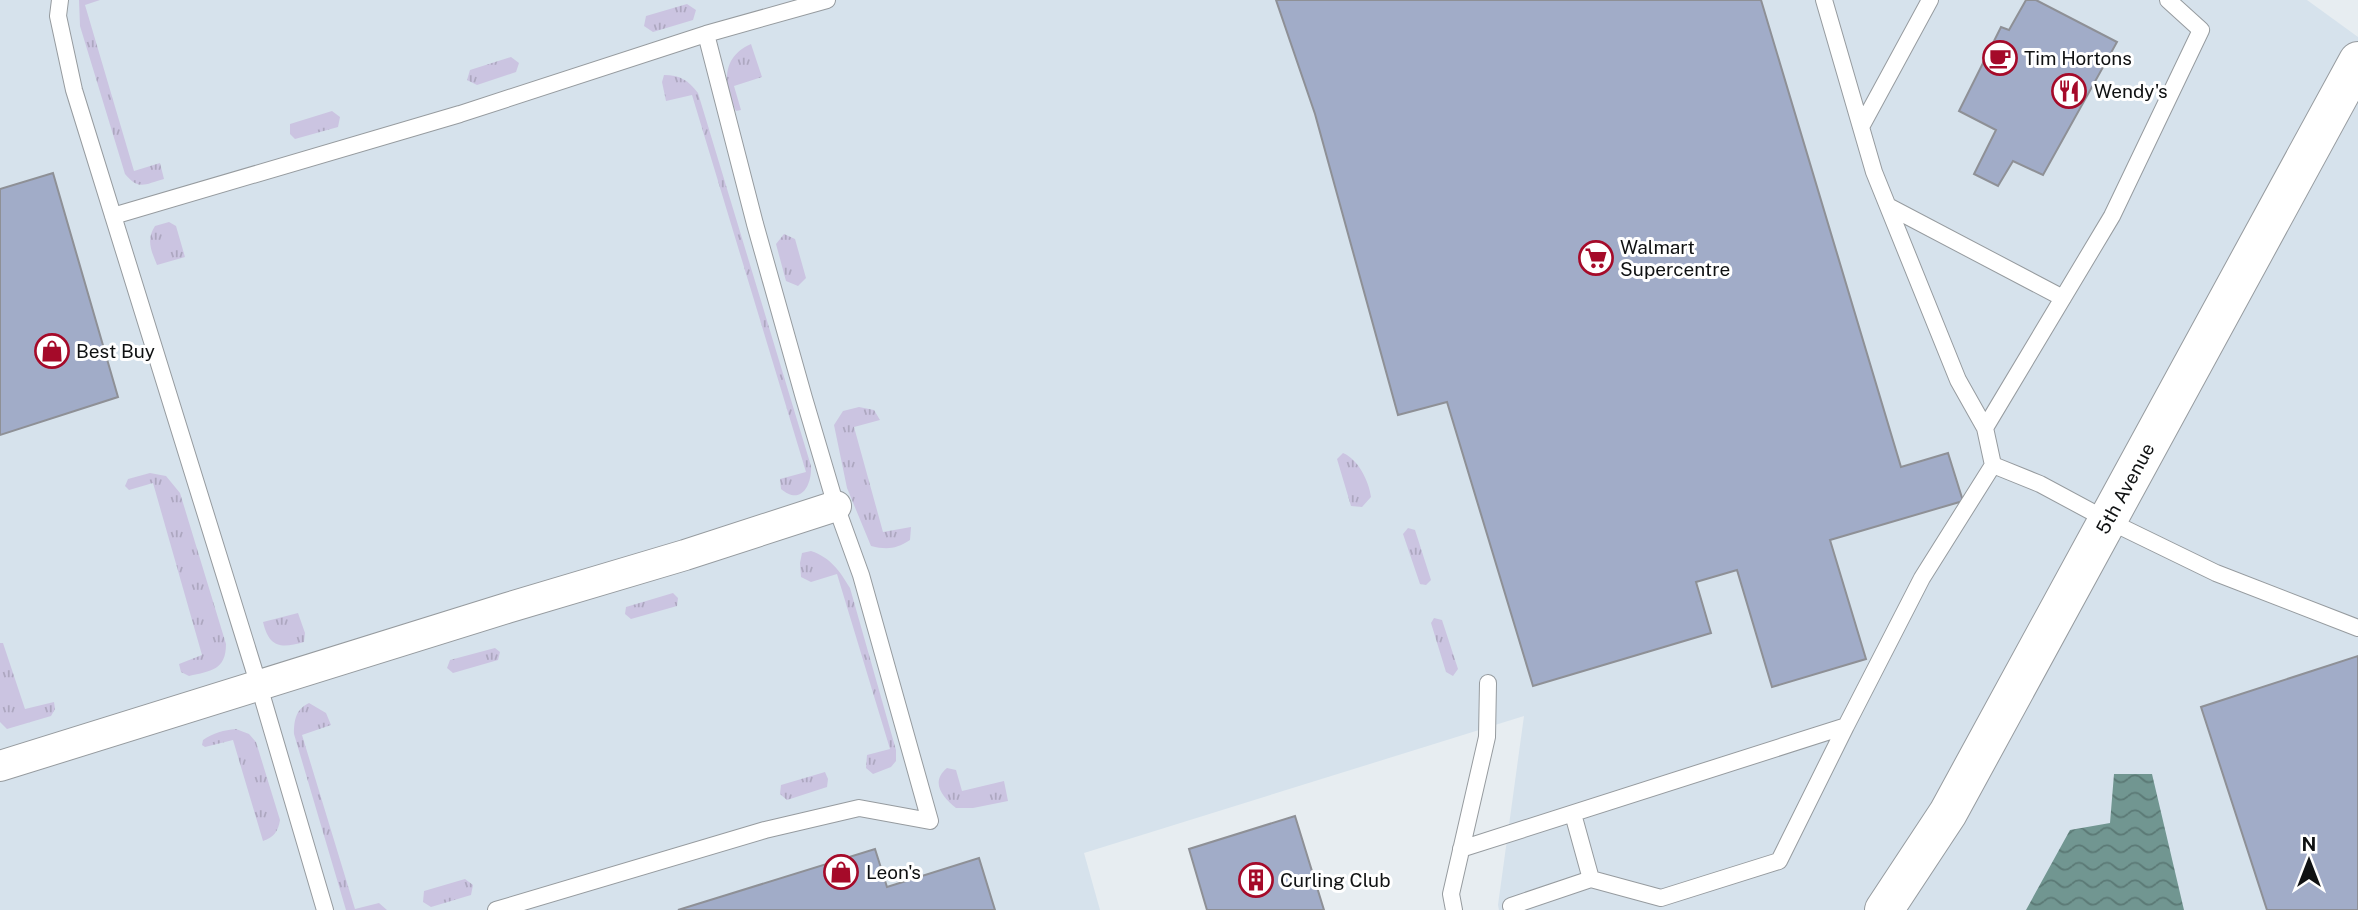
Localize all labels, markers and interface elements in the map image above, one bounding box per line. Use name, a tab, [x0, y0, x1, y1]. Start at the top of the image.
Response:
cafe icon: Tim Hortons	[1981, 39, 2019, 77]
place label: Tim Hortons	[2024, 47, 2132, 69]
restaurant icon: Wendy's	[2050, 72, 2088, 110]
place label: Wendy's	[2094, 80, 2168, 102]
place label: Walmart Supercentre	[1620, 236, 1730, 280]
supermarket icon: Walmart Supercentre	[1577, 239, 1615, 277]
shop icon: Best Buy	[33, 332, 71, 370]
place label: Best Buy	[76, 340, 155, 362]
street label: 5th Avenue	[2091, 439, 2159, 538]
north arrow	[2274, 826, 2344, 896]
text: N	[2302, 833, 2316, 855]
shop icon: Leon's	[822, 853, 860, 891]
place label: Leon's	[866, 861, 921, 883]
building icon: Curling Club	[1237, 861, 1275, 899]
place label: Curling Club	[1280, 869, 1391, 891]

